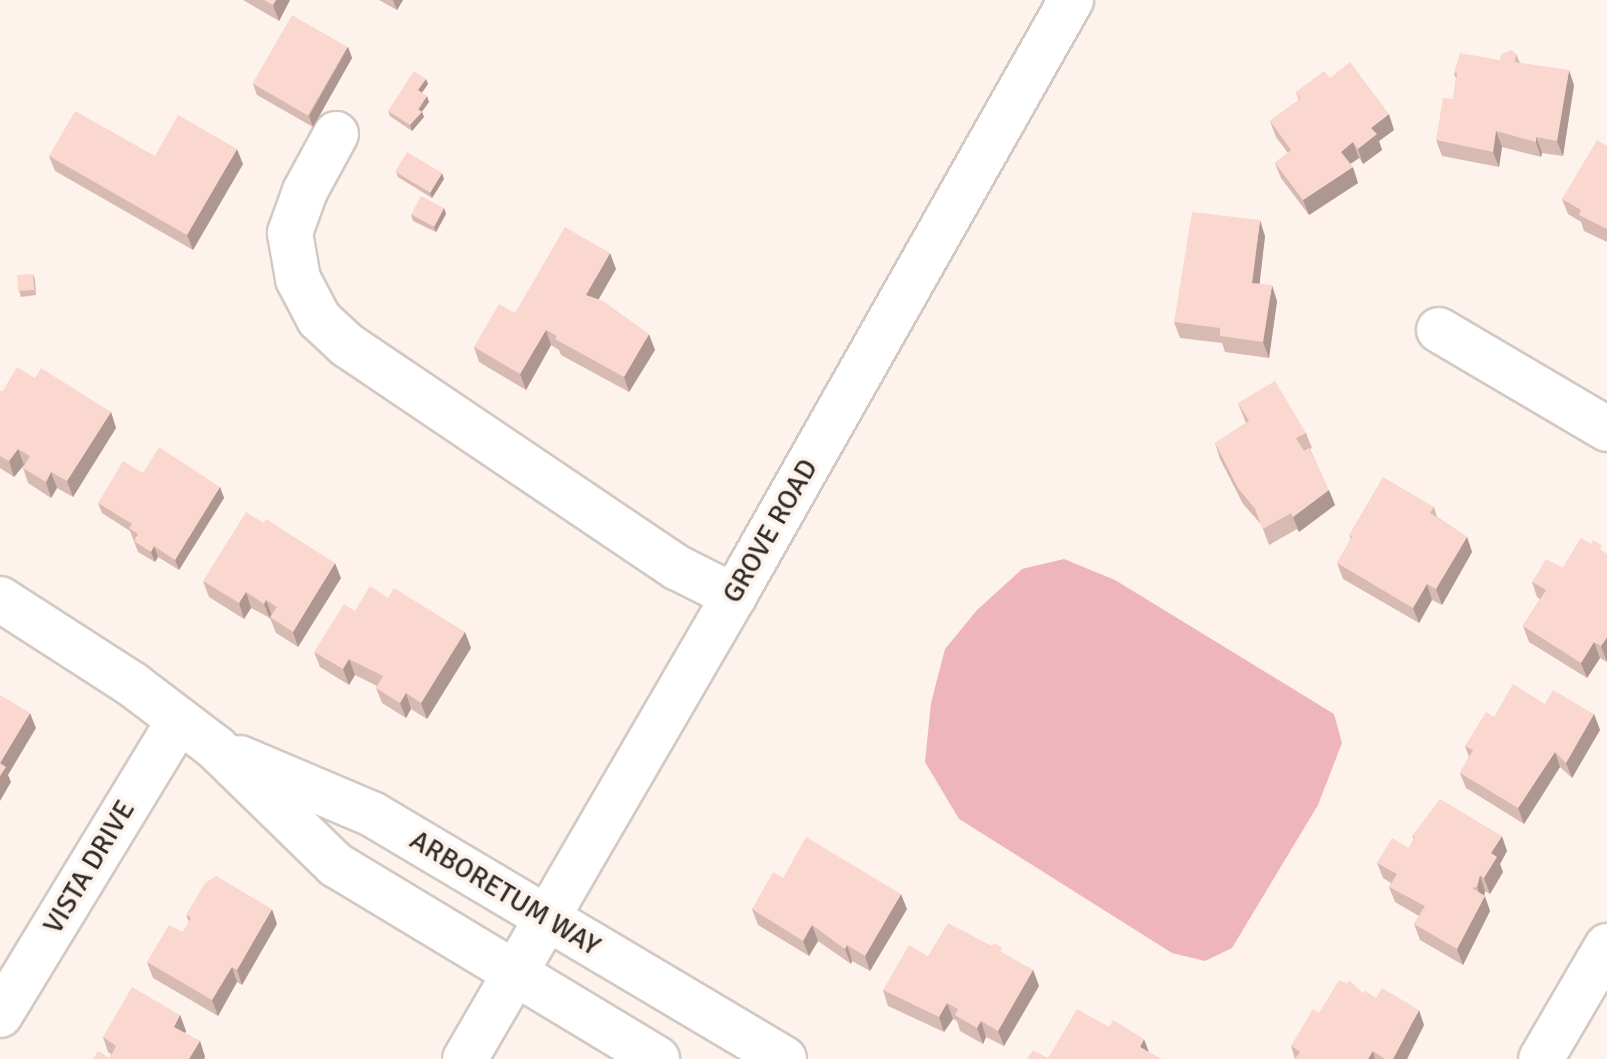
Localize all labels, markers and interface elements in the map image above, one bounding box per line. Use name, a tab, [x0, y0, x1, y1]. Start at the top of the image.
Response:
street label: GROVE ROAD	[715, 453, 825, 609]
street label: VISTA DRIVE	[36, 794, 142, 940]
street label: ARBORETUM WAY	[404, 823, 606, 963]

